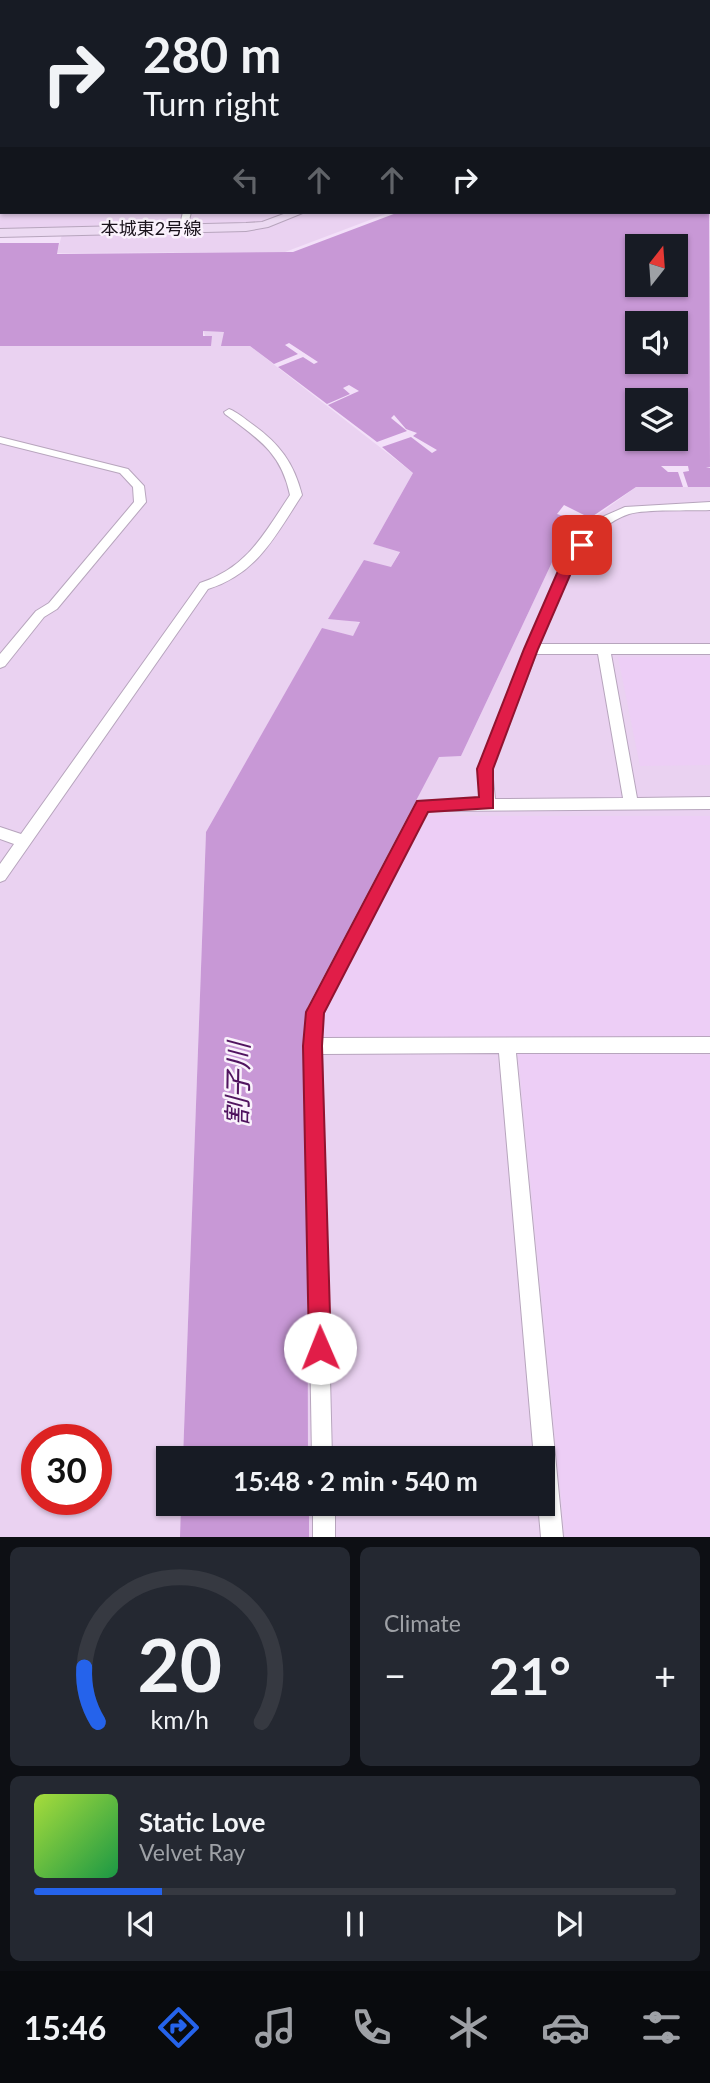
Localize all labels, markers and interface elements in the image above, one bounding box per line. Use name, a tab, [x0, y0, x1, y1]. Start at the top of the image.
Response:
text: 280 m	[143, 25, 281, 83]
icon: right	[28, 28, 119, 119]
text: Turn right	[143, 84, 279, 123]
icon: left	[227, 161, 265, 199]
icon: ahead	[300, 161, 338, 199]
icon: ahead	[373, 161, 411, 199]
icon: right	[446, 161, 484, 199]
street label: 本城東2号線	[101, 217, 201, 239]
north arrow	[625, 234, 688, 298]
map controls	[625, 234, 688, 451]
button: sound	[625, 311, 688, 374]
button: layers	[625, 388, 688, 451]
pin	[552, 515, 612, 575]
icon: arrive	[563, 526, 601, 564]
water label: 割子川	[219, 1039, 255, 1126]
position arrow	[283, 1311, 357, 1385]
speed limit sign: 30	[21, 1424, 112, 1515]
text: 15:48 · 2 min · 540 m	[233, 1465, 478, 1497]
text: Climate	[384, 1609, 461, 1637]
text: 20	[138, 1621, 222, 1709]
text: 21°	[489, 1644, 571, 1706]
text: −	[384, 1652, 406, 1698]
text: +	[654, 1652, 676, 1698]
text: km/h	[151, 1704, 209, 1734]
text: Static Love	[139, 1806, 266, 1838]
text: Velvet Ray	[139, 1838, 245, 1866]
icon: previous	[122, 1905, 160, 1943]
icon: pause	[336, 1905, 374, 1943]
icon: next	[550, 1905, 588, 1943]
icon: directions	[154, 2003, 203, 2052]
icon: music	[251, 2003, 300, 2052]
icon: phone	[347, 2003, 396, 2052]
icon: climate	[444, 2003, 493, 2052]
icon: car	[541, 2003, 590, 2052]
icon: filters	[637, 2003, 686, 2052]
text: 15:46	[24, 2008, 106, 2047]

